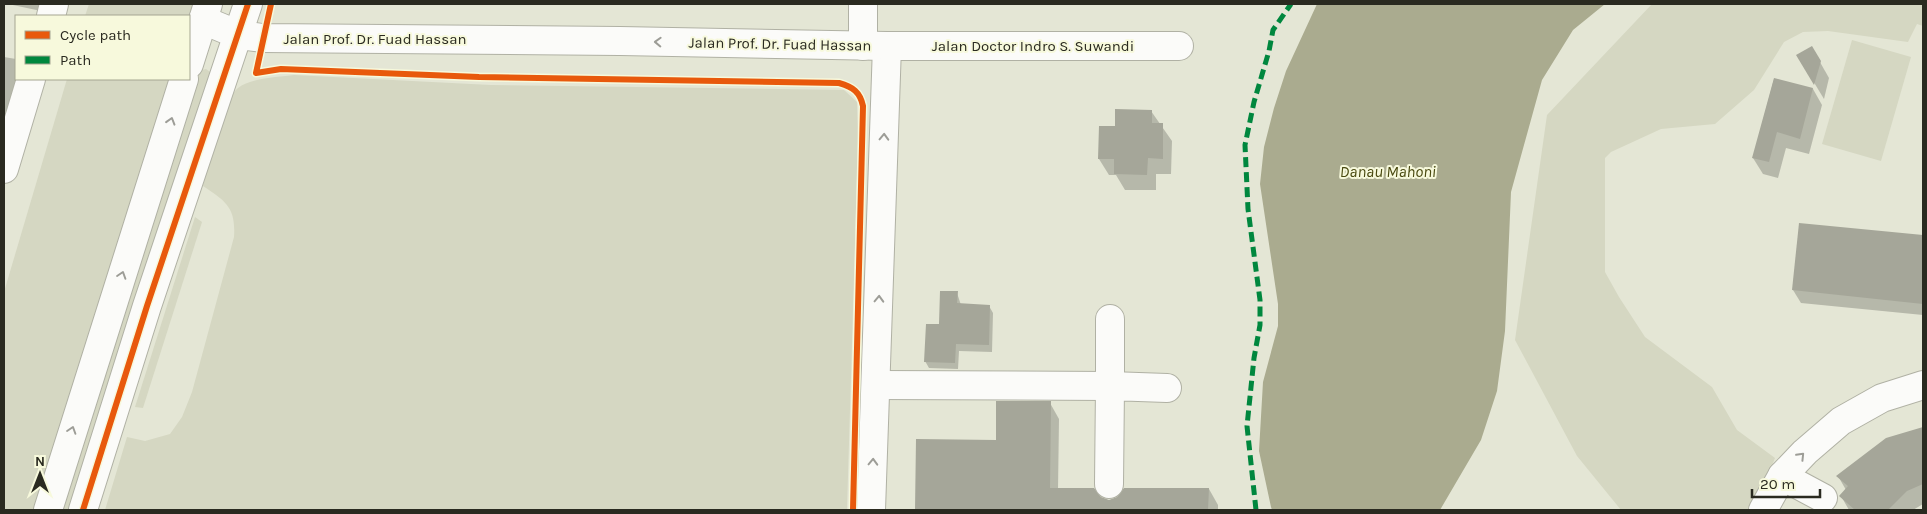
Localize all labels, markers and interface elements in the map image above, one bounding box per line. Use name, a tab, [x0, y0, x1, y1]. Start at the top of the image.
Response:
legend	[15, 15, 190, 80]
text: Cycle path	[60, 26, 131, 44]
street label: Jalan Prof. Dr. Fuad Hassan	[284, 30, 466, 48]
street label: Jalan Prof. Dr. Fuad Hassan	[688, 33, 872, 55]
one-way arrow	[654, 36, 662, 47]
street label: Jalan Doctor Indro S. Suwandi	[932, 37, 1134, 55]
text: Path	[60, 51, 91, 69]
one-way arrow	[165, 117, 175, 125]
one-way arrow	[879, 132, 889, 140]
water label: Danau Mahoni	[1340, 162, 1436, 181]
one-way arrow	[116, 272, 126, 280]
one-way arrow	[874, 295, 884, 302]
one-way arrow	[66, 427, 76, 435]
north arrow	[15, 449, 65, 499]
text: N	[35, 453, 45, 470]
one-way arrow	[1795, 453, 1804, 462]
one-way arrow	[868, 457, 879, 465]
scale bar	[1752, 466, 1820, 498]
text: 20 m	[1760, 475, 1795, 493]

